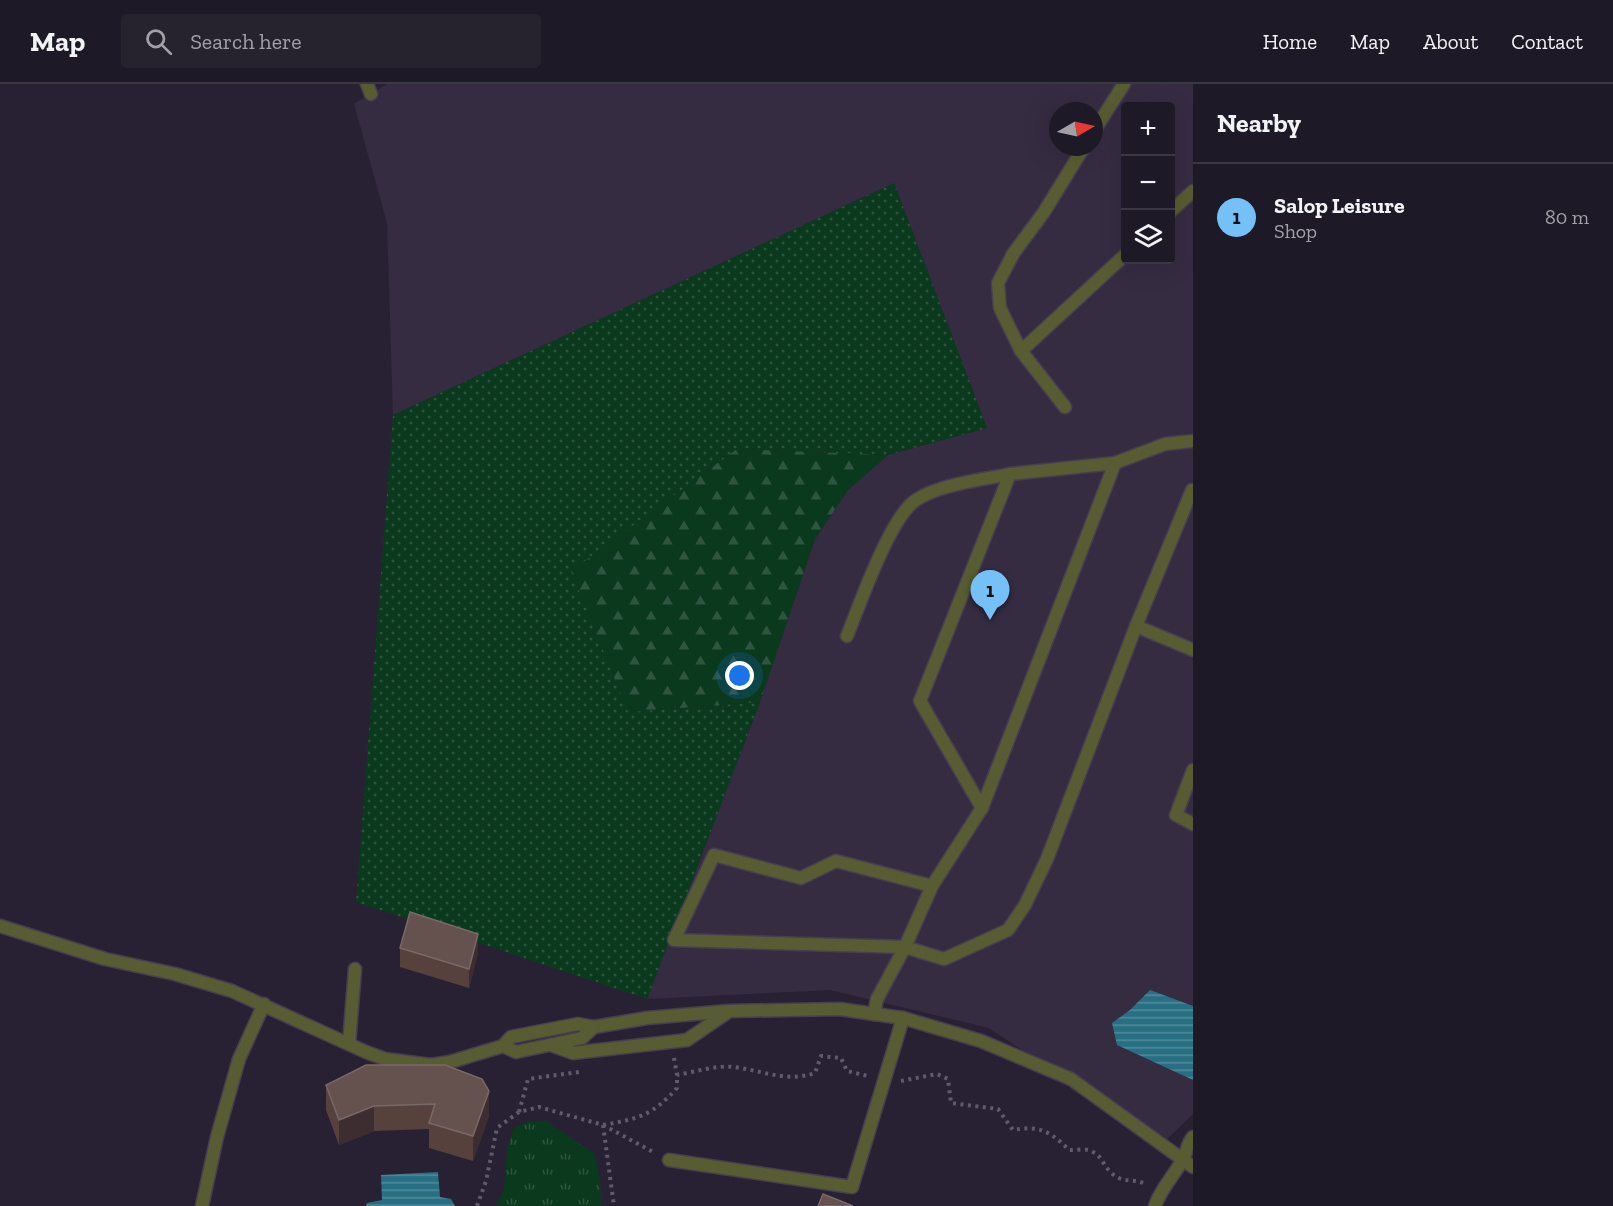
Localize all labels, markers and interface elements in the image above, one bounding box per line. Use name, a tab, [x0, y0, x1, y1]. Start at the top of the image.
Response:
search box	[121, 14, 541, 68]
text: Map	[30, 25, 85, 58]
icon: search	[142, 25, 175, 58]
text: Search here	[190, 28, 302, 55]
text: Home	[1263, 29, 1317, 54]
text: Map	[1350, 29, 1390, 54]
text: About	[1423, 29, 1478, 54]
text: Contact	[1511, 29, 1583, 54]
north arrow	[1049, 102, 1103, 156]
map controls	[1121, 102, 1175, 264]
button: +	[1121, 102, 1175, 156]
text: Nearby	[1217, 107, 1301, 139]
button: −	[1121, 156, 1175, 210]
text: Salop Leisure	[1274, 192, 1405, 219]
text: 1	[1232, 205, 1241, 229]
text: 80 m	[1545, 205, 1589, 229]
button: layers	[1121, 210, 1175, 264]
text: Shop	[1274, 219, 1317, 243]
pin: 1	[970, 570, 1010, 620]
your location	[725, 661, 754, 690]

